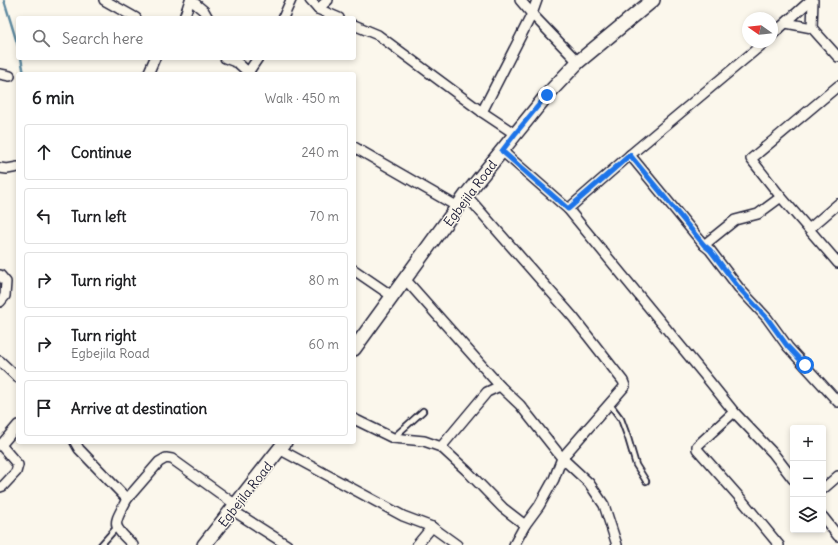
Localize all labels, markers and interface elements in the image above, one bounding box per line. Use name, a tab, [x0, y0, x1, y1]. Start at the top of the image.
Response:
north arrow	[742, 12, 778, 48]
search box	[16, 16, 356, 60]
icon: search	[30, 27, 52, 49]
text: Search here	[62, 29, 143, 48]
route end	[538, 86, 556, 104]
text: 6 min	[32, 87, 74, 109]
text: Walk · 450 m	[265, 90, 340, 107]
icon: ahead	[33, 141, 55, 163]
text: Continue	[71, 143, 132, 162]
text: 240 m	[302, 144, 339, 161]
street label: Egbejila Road	[440, 157, 501, 230]
icon: left	[33, 205, 55, 227]
text: Turn left	[71, 207, 126, 226]
text: 70 m	[310, 208, 339, 225]
icon: right	[33, 269, 55, 291]
text: Turn right	[71, 271, 136, 290]
text: 80 m	[308, 272, 339, 289]
text: Turn right	[71, 326, 136, 345]
icon: right	[33, 333, 55, 355]
text: 60 m	[308, 336, 339, 353]
text: Egbejila Road	[71, 345, 150, 362]
route start	[796, 356, 814, 374]
icon: arrive	[33, 397, 55, 419]
text: Arrive at destination	[71, 399, 207, 418]
map controls	[790, 425, 826, 533]
button: +	[790, 425, 826, 461]
street label: Egbejila Road	[214, 458, 277, 531]
button: −	[790, 461, 826, 497]
button: layers	[790, 497, 826, 533]

